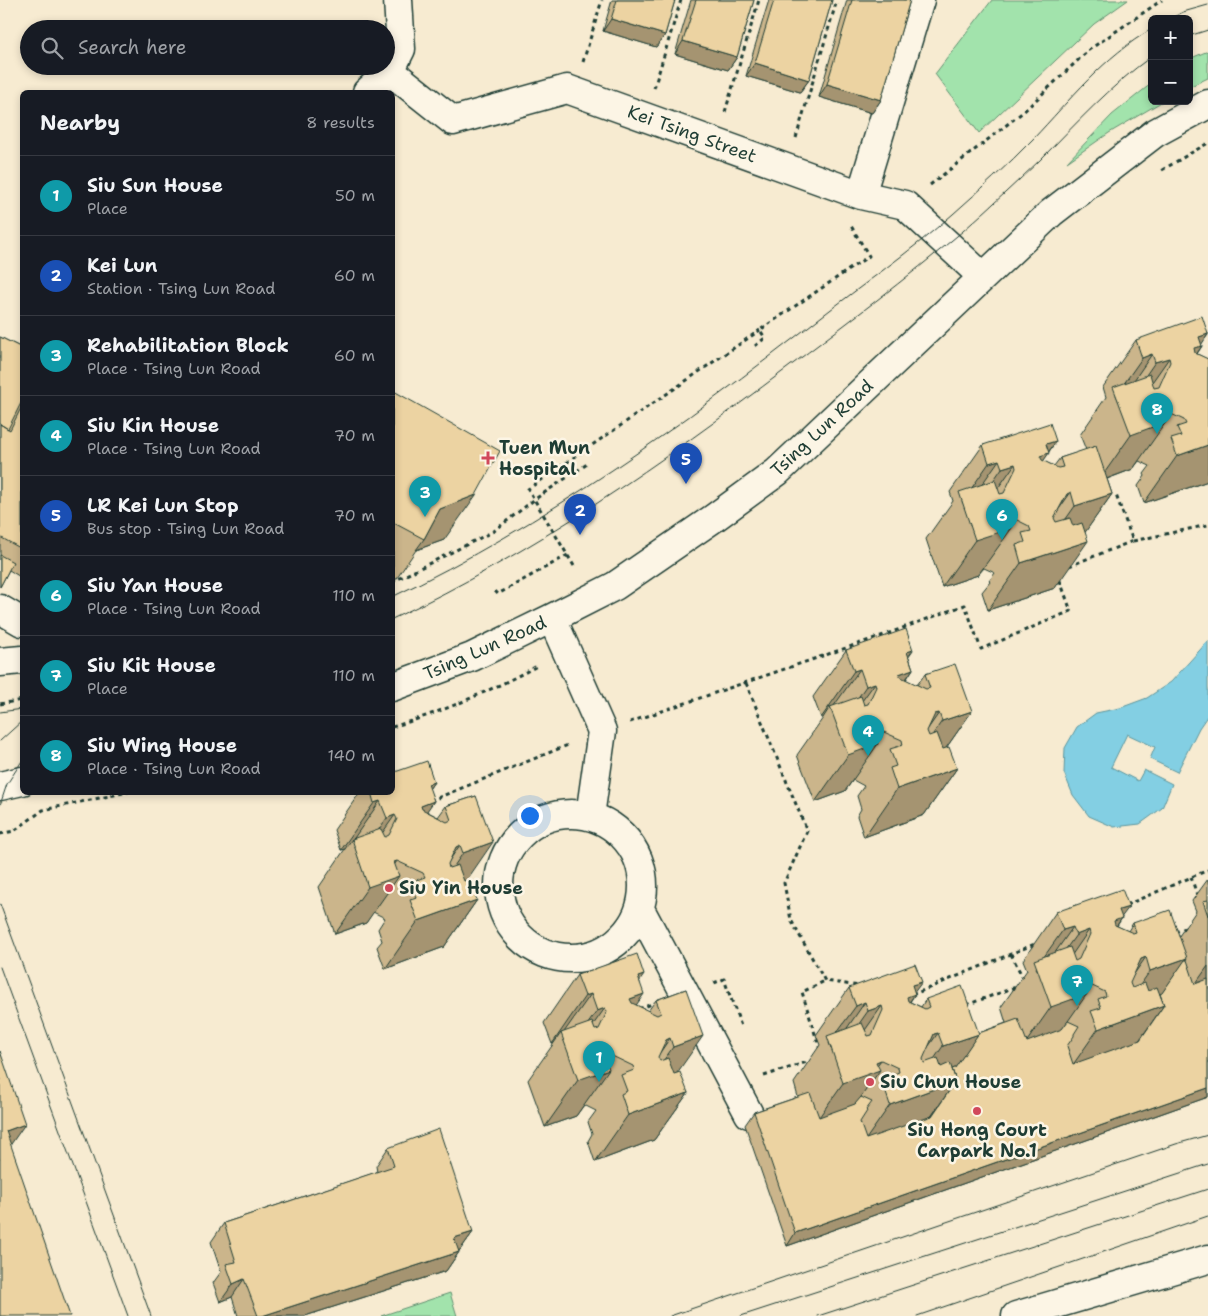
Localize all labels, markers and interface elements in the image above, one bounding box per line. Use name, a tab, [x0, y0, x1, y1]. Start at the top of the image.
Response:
map controls	[1148, 15, 1193, 105]
button: +	[1148, 15, 1193, 60]
search box	[20, 20, 395, 75]
icon: search	[38, 34, 66, 62]
text: Search here	[78, 35, 187, 60]
button: −	[1148, 60, 1193, 105]
street label: Kei Tsing Street	[624, 100, 760, 168]
text: Nearby	[40, 109, 120, 137]
text: 8 results	[306, 112, 375, 133]
text: Siu Sun House	[87, 173, 223, 198]
text: 1	[52, 185, 60, 206]
text: 50 m	[335, 185, 375, 206]
text: Place	[87, 198, 128, 219]
text: Kei Lun	[87, 253, 157, 278]
text: 2	[50, 265, 62, 286]
text: 60 m	[334, 265, 375, 286]
text: Station · Tsing Lun Road	[87, 278, 275, 299]
text: Rehabilitation Block	[87, 333, 289, 358]
text: 3	[50, 345, 62, 366]
text: 60 m	[334, 345, 375, 366]
text: Place · Tsing Lun Road	[87, 358, 261, 379]
street label: Tsing Lun Road	[766, 374, 878, 482]
pin: 8	[1141, 393, 1173, 434]
text: Siu Kin House	[87, 413, 219, 438]
text: 4	[50, 425, 62, 446]
text: 70 m	[334, 425, 375, 446]
place label: Tuen Mun Hospital	[499, 436, 590, 481]
text: Place · Tsing Lun Road	[87, 438, 261, 459]
pin: 5	[670, 443, 702, 484]
marker: Tuen Mun Hospital	[481, 451, 495, 465]
pin: 3	[409, 476, 441, 517]
text: LR Kei Lun Stop	[87, 493, 239, 518]
pin: 2	[564, 494, 596, 535]
pin: 6	[986, 499, 1018, 540]
text: 5	[51, 505, 61, 526]
text: 70 m	[334, 505, 375, 526]
text: Bus stop · Tsing Lun Road	[87, 518, 284, 539]
text: Siu Yan House	[87, 573, 223, 598]
text: 6	[50, 585, 62, 606]
text: 110 m	[332, 585, 375, 606]
text: Place · Tsing Lun Road	[87, 598, 261, 619]
street label: Tsing Lun Road	[420, 610, 550, 686]
text: Siu Kit House	[87, 653, 216, 678]
text: 7	[50, 665, 62, 686]
text: 110 m	[332, 665, 375, 686]
text: Place	[87, 678, 128, 699]
pin: 4	[852, 715, 884, 756]
text: Siu Wing House	[87, 733, 237, 758]
text: 8	[50, 745, 62, 766]
text: 140 m	[328, 745, 375, 766]
text: Place · Tsing Lun Road	[87, 758, 261, 779]
your location	[517, 803, 543, 829]
place label: Siu Yin House	[399, 876, 523, 900]
marker: Siu Yin House	[383, 882, 395, 894]
pin: 7	[1061, 965, 1093, 1006]
pin: 1	[583, 1041, 615, 1082]
place label: Siu Chun House	[880, 1070, 1021, 1094]
marker: Siu Chun House	[864, 1076, 876, 1088]
marker: Siu Hong Court Carpark No.1	[971, 1105, 983, 1117]
place label: Siu Hong Court Carpark No.1	[907, 1118, 1047, 1163]

